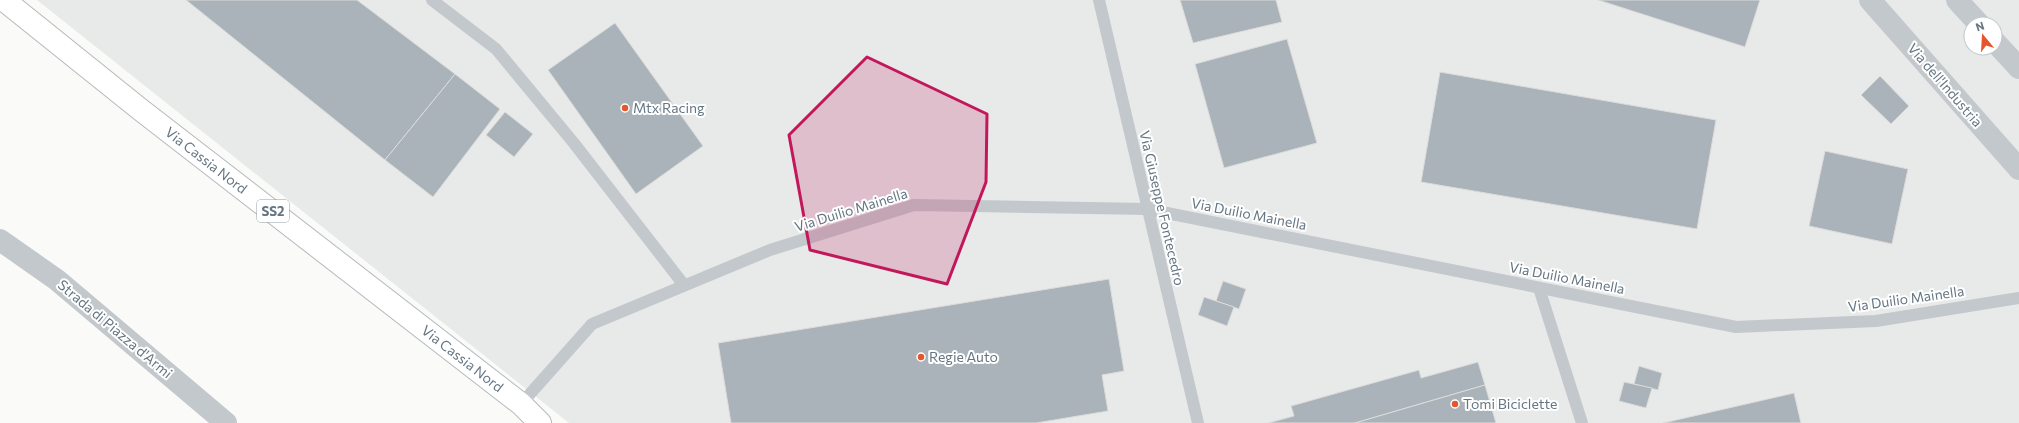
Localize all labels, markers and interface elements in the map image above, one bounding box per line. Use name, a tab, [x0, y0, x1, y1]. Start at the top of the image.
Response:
north arrow	[1963, 16, 2003, 56]
text: N	[1974, 19, 1986, 33]
street label: Via dell'Industria	[1905, 39, 1986, 130]
place label: Mtx Racing	[633, 99, 705, 116]
marker: Mtx Racing	[620, 103, 630, 113]
street label: Via Cassia Nord	[162, 123, 251, 197]
street label: Via Giuseppe Fontecedro	[1136, 129, 1189, 287]
street label: Via Duilio Mainella	[792, 184, 909, 235]
street label: Via Duilio Mainella	[1190, 194, 1308, 233]
road number: SS2	[257, 200, 289, 222]
street label: Via Duilio Mainella	[1508, 258, 1626, 297]
street label: Strada di Piazza d'Armi	[55, 276, 176, 381]
street label: Via Duilio Mainella	[1847, 282, 1965, 315]
street label: Via Cassia Nord	[418, 321, 507, 395]
place label: Regie Auto	[929, 348, 998, 365]
marker: Regie Auto	[916, 352, 926, 362]
place label: Tomi Biciclette	[1463, 395, 1557, 412]
marker: Tomi Biciclette	[1450, 399, 1460, 409]

